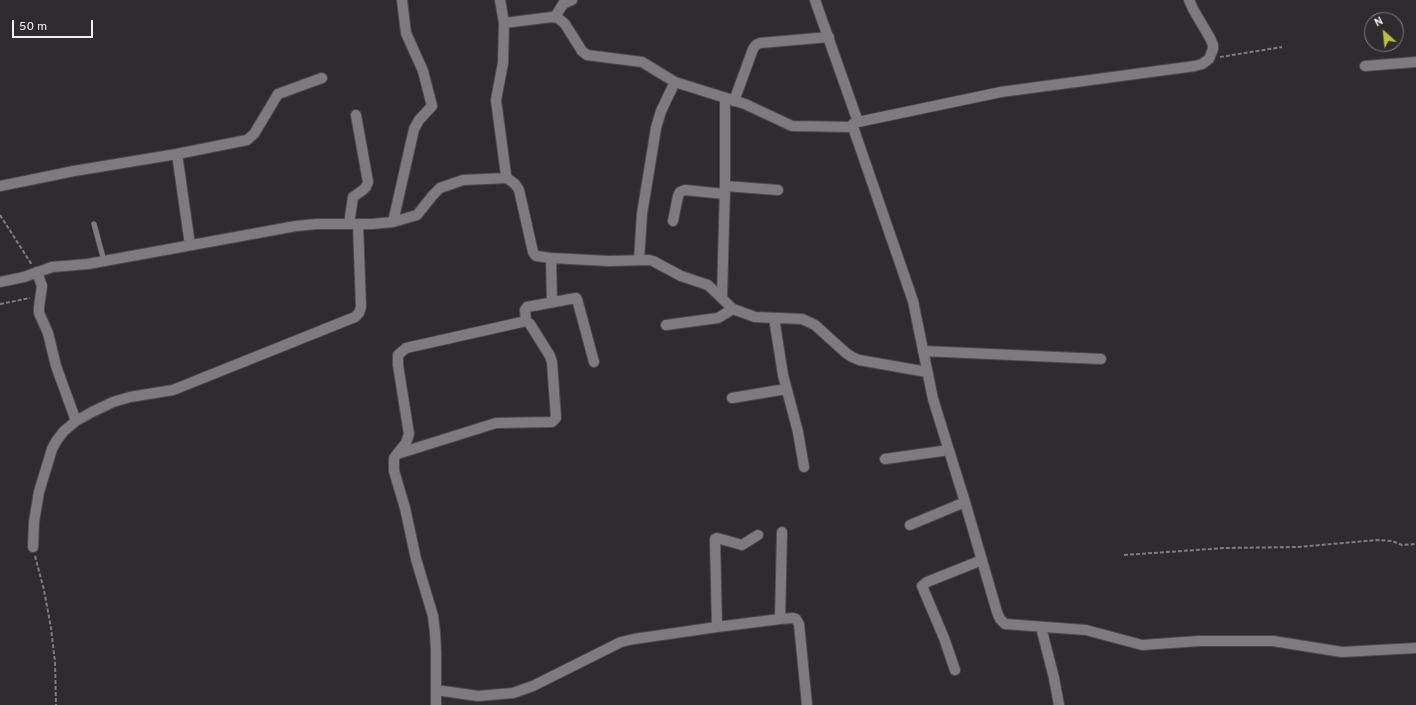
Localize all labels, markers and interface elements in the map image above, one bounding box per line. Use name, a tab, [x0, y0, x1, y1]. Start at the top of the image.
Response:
scale bar	[14, 12, 95, 38]
north arrow	[1364, 12, 1404, 52]
text: N	[1372, 14, 1386, 30]
text: 50 m	[19, 19, 47, 35]

